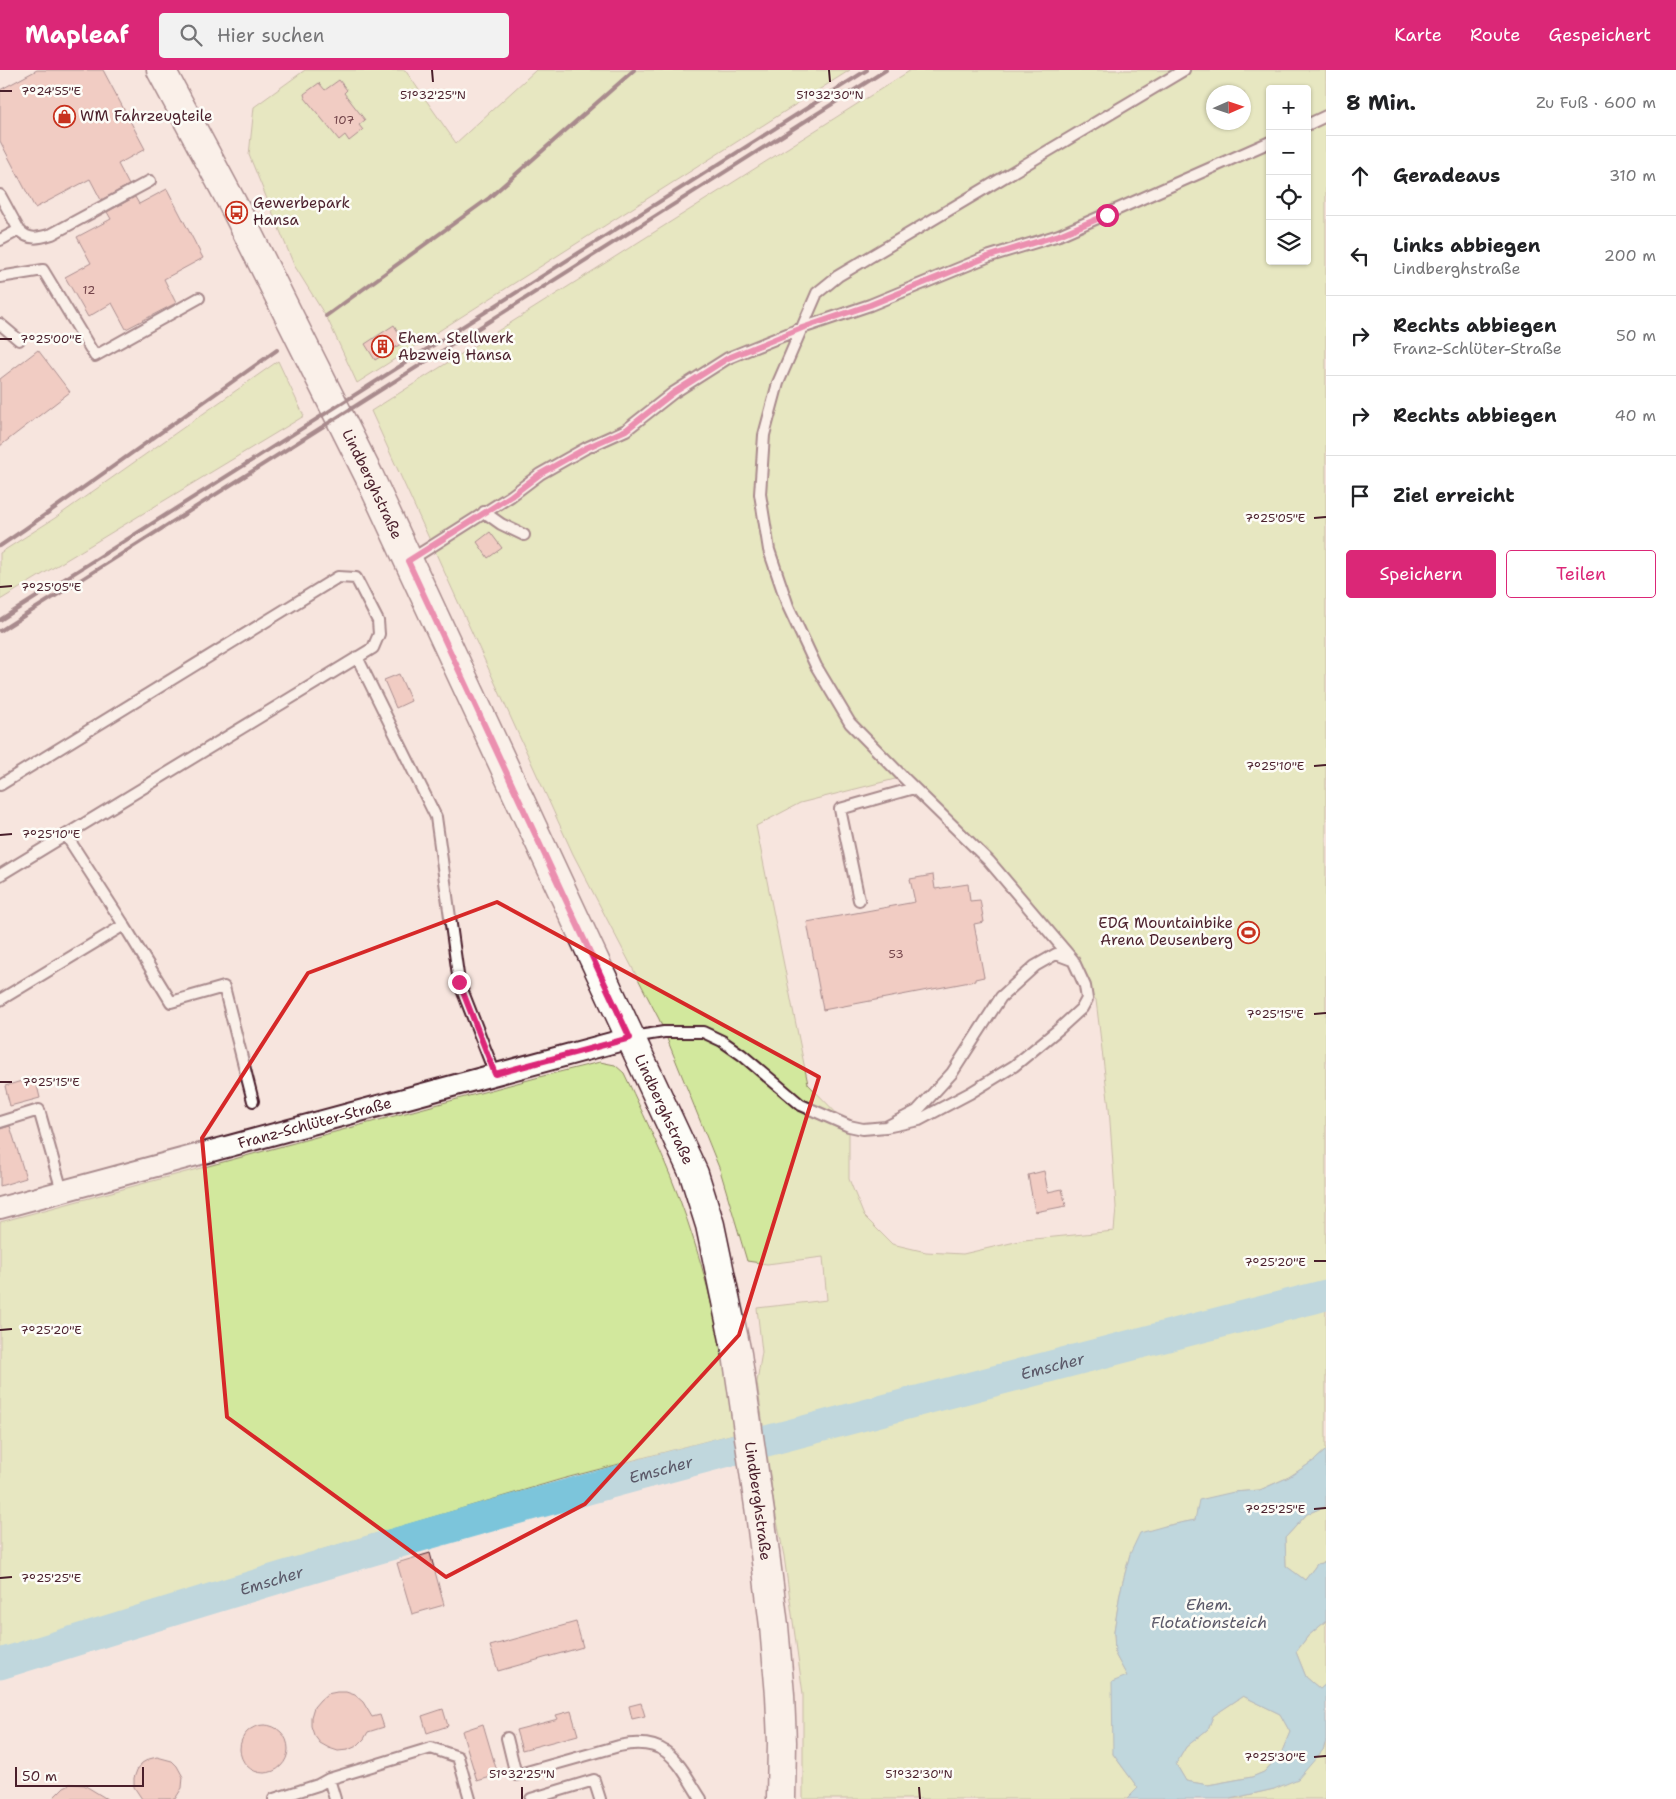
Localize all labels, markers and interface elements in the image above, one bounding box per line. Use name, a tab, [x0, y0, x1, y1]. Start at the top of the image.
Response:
search box	[159, 13, 509, 58]
text: Mapleaf	[25, 19, 129, 51]
icon: search	[177, 21, 205, 49]
text: Hier suchen	[217, 23, 324, 48]
text: Karte	[1394, 23, 1442, 47]
text: Route	[1470, 23, 1521, 47]
text: Gespeichert	[1549, 23, 1651, 47]
text: 7°24'55"E	[21, 83, 81, 99]
north arrow	[1206, 85, 1251, 130]
map controls	[1266, 85, 1311, 265]
button: +	[1266, 85, 1311, 130]
text: 51°32'25"N	[400, 87, 466, 103]
text: 51°32'30"N	[796, 87, 864, 103]
text: 8 Min.	[1346, 89, 1416, 117]
text: Zu Fuß · 600 m	[1536, 92, 1656, 113]
shop icon: WM Fahrzeugteile	[52, 104, 76, 128]
place label: WM Fahrzeugteile	[80, 106, 213, 126]
house number: 107	[334, 112, 354, 128]
button: −	[1266, 130, 1311, 175]
icon: ahead	[1346, 162, 1374, 190]
text: Geradeaus	[1393, 163, 1500, 188]
text: 310 m	[1609, 165, 1656, 186]
button: locate	[1266, 175, 1311, 220]
place label: Gewerbepark Hansa	[253, 193, 350, 230]
bus stop icon: Gewerbepark Hansa	[225, 200, 249, 224]
route start	[1096, 204, 1119, 227]
button: layers	[1266, 220, 1311, 265]
text: Links abbiegen	[1393, 233, 1540, 258]
icon: left	[1346, 242, 1374, 270]
text: 200 m	[1604, 245, 1656, 266]
text: Lindberghstraße	[1393, 258, 1520, 279]
house number: 12	[83, 282, 95, 298]
text: Rechts abbiegen	[1393, 313, 1557, 338]
icon: right	[1346, 322, 1374, 350]
text: 50 m	[1616, 325, 1656, 346]
place label: Ehem. Stellwerk Abzweig Hansa	[398, 328, 514, 365]
text: 7°25'00"E	[20, 331, 82, 347]
building icon: Ehem. Stellwerk Abzweig Hansa	[370, 335, 394, 359]
text: Franz-Schlüter-Straße	[1393, 338, 1562, 359]
icon: right	[1346, 402, 1374, 430]
text: Rechts abbiegen	[1393, 403, 1557, 428]
text: 40 m	[1614, 405, 1656, 426]
street label: Lindberghstraße	[337, 426, 407, 542]
icon: arrive	[1346, 482, 1374, 510]
text: Ziel erreicht	[1393, 483, 1514, 508]
text: 7°25'05"E	[1245, 510, 1305, 526]
button: Speichern	[1346, 550, 1496, 598]
button: Teilen	[1506, 550, 1656, 598]
text: 7°25'05"E	[21, 579, 81, 595]
text: 7°25'10"E	[1246, 758, 1304, 774]
text: 7°25'10"E	[22, 826, 80, 842]
place label: EDG Mountainbike Arena Deusenberg	[1098, 913, 1233, 950]
sports icon: EDG Mountainbike Arena Deusenberg	[1237, 920, 1261, 944]
house number: 53	[888, 946, 904, 962]
route end	[448, 971, 471, 994]
text: 7°25'15"E	[1246, 1006, 1304, 1022]
street label: Lindberghstraße	[630, 1051, 698, 1168]
text: 7°25'15"E	[22, 1074, 80, 1090]
street label: Franz-Schlüter-Straße	[236, 1093, 394, 1153]
text: 7°25'20"E	[1244, 1254, 1306, 1270]
text: 7°25'20"E	[20, 1322, 82, 1338]
water label: Emscher	[1018, 1347, 1087, 1384]
street label: Lindberghstraße	[740, 1440, 776, 1562]
water label: Emscher	[626, 1450, 696, 1488]
text: 7°25'25"E	[1245, 1501, 1305, 1517]
water label: Emscher	[237, 1561, 306, 1600]
text: 7°25'25"E	[21, 1570, 81, 1586]
water label: Ehem. Flotationsteich	[1151, 1594, 1267, 1633]
text: 7°25'30"E	[1244, 1749, 1306, 1765]
scale bar	[15, 1764, 144, 1787]
text: 51°32'25"N	[489, 1766, 555, 1782]
text: 51°32'30"N	[885, 1766, 953, 1782]
text: 50 m	[22, 1767, 57, 1785]

